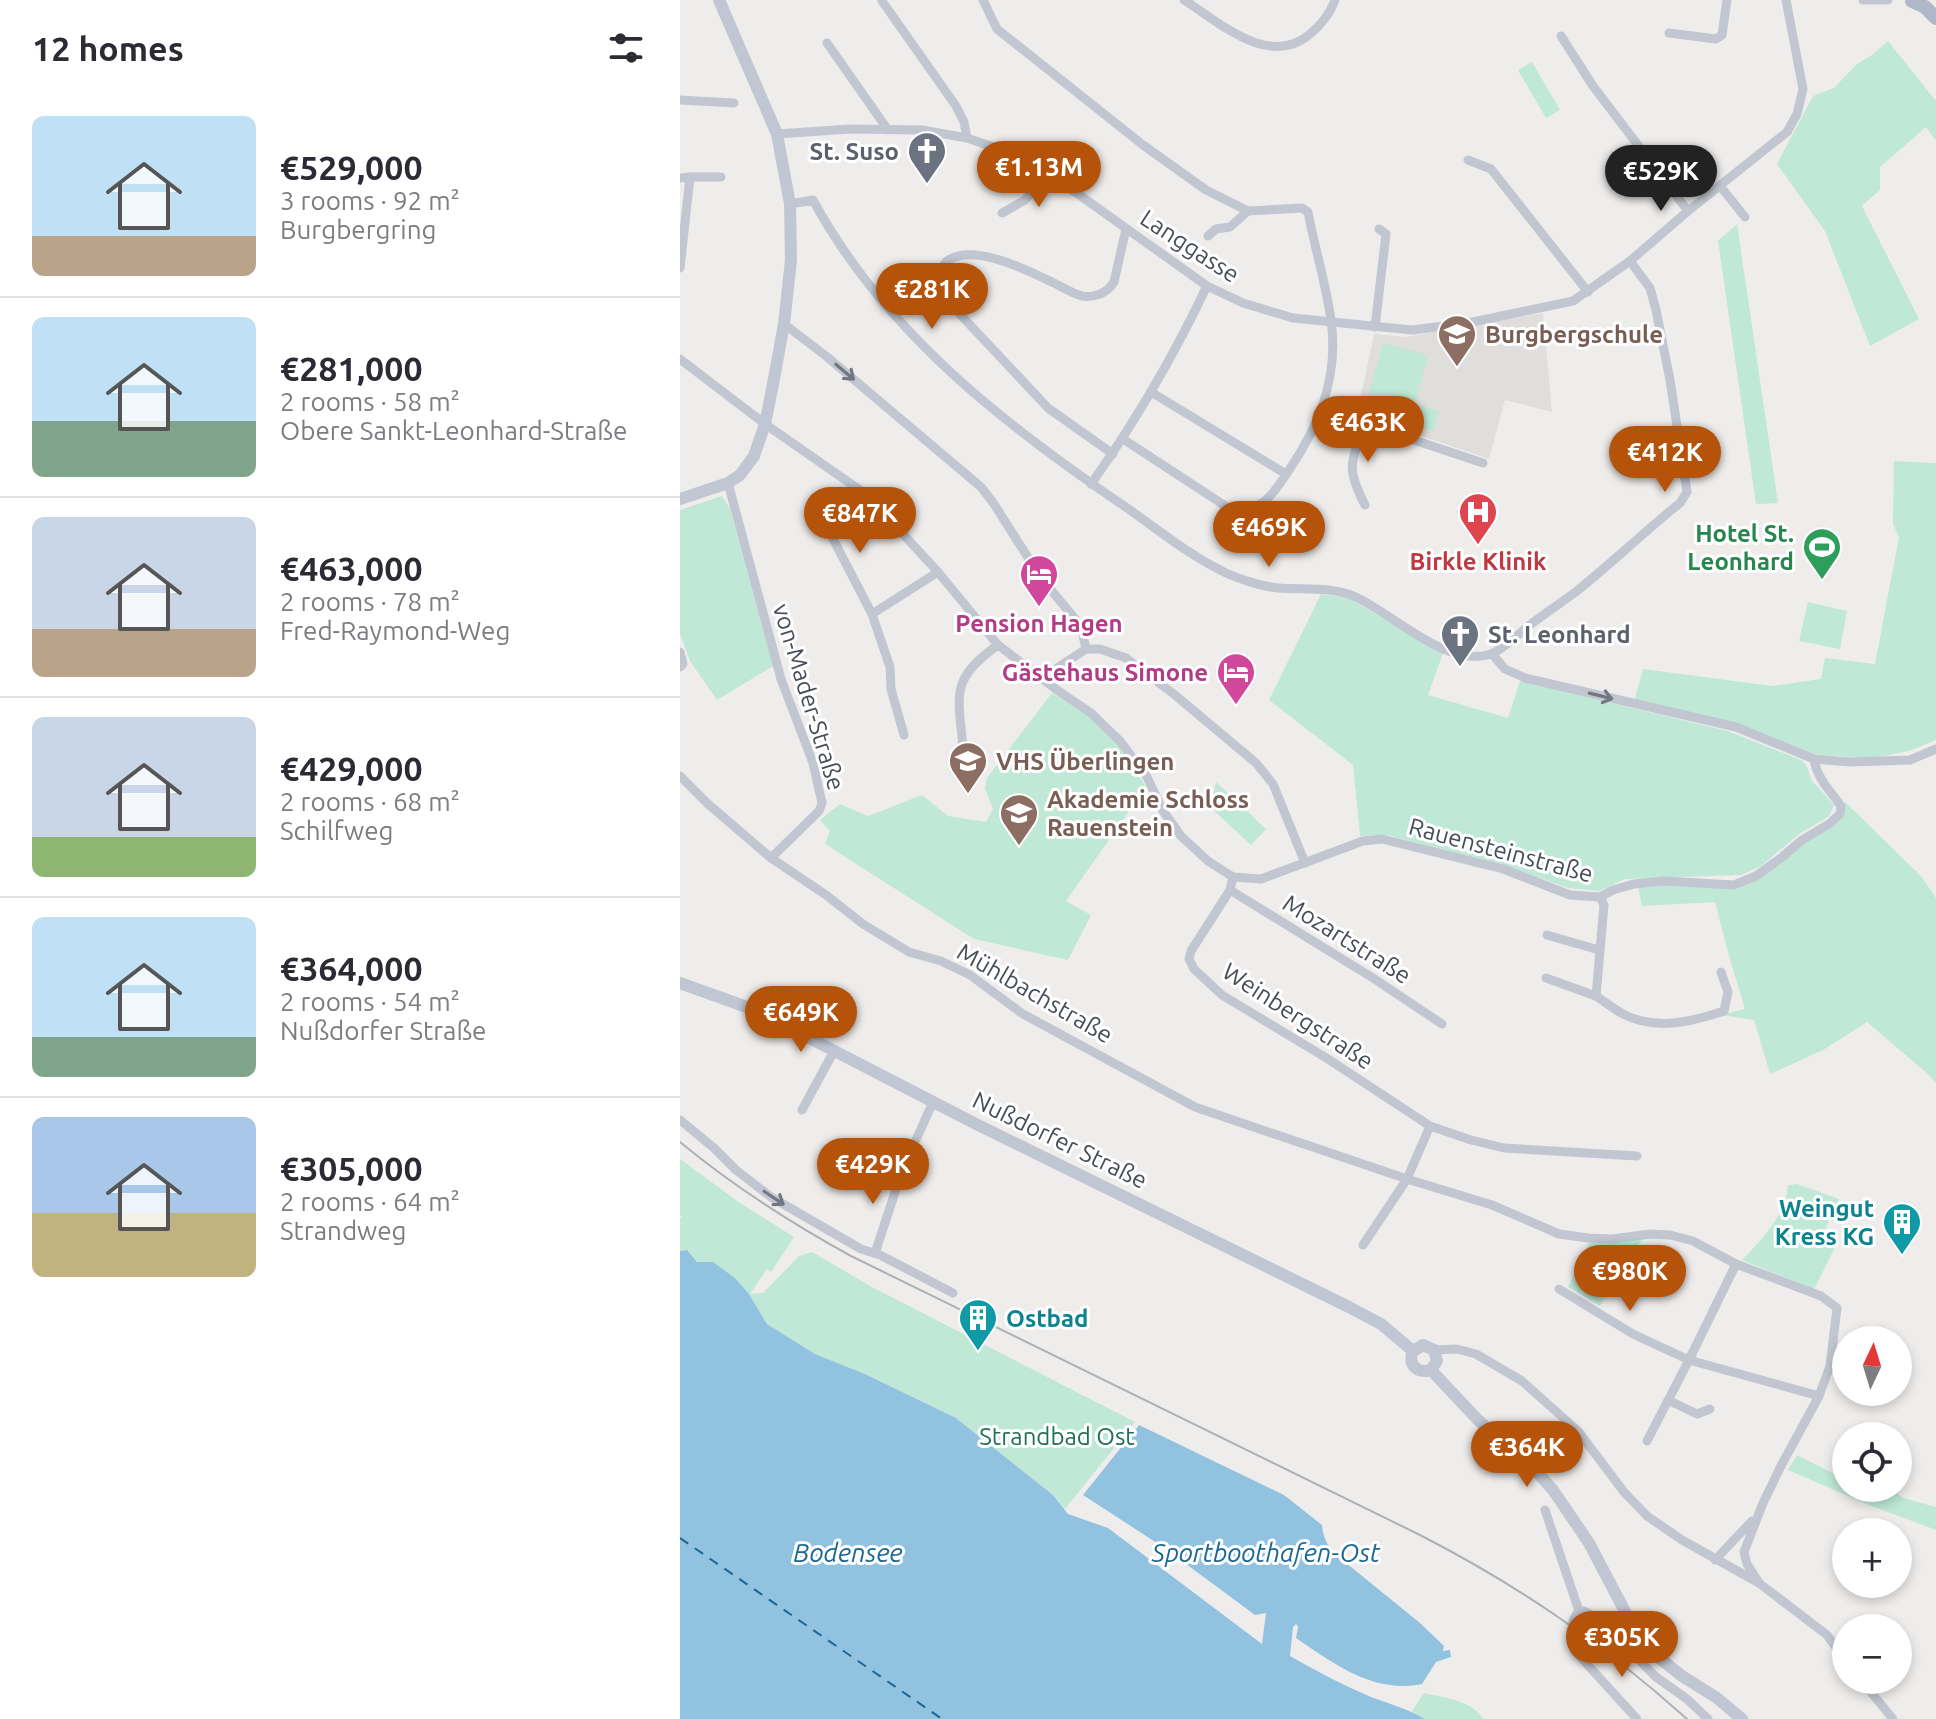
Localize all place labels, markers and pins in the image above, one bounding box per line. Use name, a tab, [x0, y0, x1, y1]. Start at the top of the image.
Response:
church icon: St. Suso	[906, 130, 948, 185]
place label: St. Suso	[810, 138, 899, 165]
pin: €1.13M	[974, 141, 1104, 209]
pin: €529K	[1605, 145, 1717, 213]
pin: €281K	[876, 263, 988, 331]
school or university icon: Burgbergschule	[1436, 313, 1478, 368]
place label: Burgbergschule	[1485, 321, 1663, 348]
pin: €463K	[1312, 396, 1424, 464]
pin: €412K	[1609, 426, 1721, 494]
pin: €847K	[804, 487, 916, 555]
hospital icon: Birkle Klinik	[1457, 491, 1499, 546]
pin: €469K	[1213, 501, 1325, 569]
place label: Hotel St. Leonhard	[1687, 520, 1794, 575]
sports icon: Hotel St. Leonhard	[1801, 526, 1843, 581]
place label: Birkle Klinik	[1410, 548, 1547, 575]
hotel icon: Pension Hagen	[1018, 553, 1060, 608]
place label: Pension Hagen	[955, 610, 1123, 637]
church icon: St. Leonhard	[1439, 613, 1481, 668]
place label: St. Leonhard	[1488, 621, 1631, 648]
hotel icon: Gästehaus Simone	[1215, 651, 1257, 706]
place label: Gästehaus Simone	[1002, 659, 1208, 686]
school or university icon: VHS Überlingen	[947, 740, 989, 795]
place label: VHS Überlingen	[996, 747, 1174, 775]
place label: Akademie Schloss Rauenstein	[1047, 786, 1249, 841]
school or university icon: Akademie Schloss Rauenstein	[998, 792, 1040, 847]
pin: €649K	[745, 986, 857, 1054]
pin: €429K	[817, 1138, 929, 1206]
place label: Weingut Kress KG	[1775, 1195, 1874, 1250]
building icon: Weingut Kress KG	[1881, 1201, 1923, 1256]
pin: €980K	[1574, 1245, 1686, 1313]
building icon: Ostbad	[957, 1297, 999, 1352]
place label: Ostbad	[1006, 1305, 1088, 1332]
pin: €364K	[1471, 1421, 1583, 1489]
pin: €305K	[1566, 1611, 1678, 1679]

